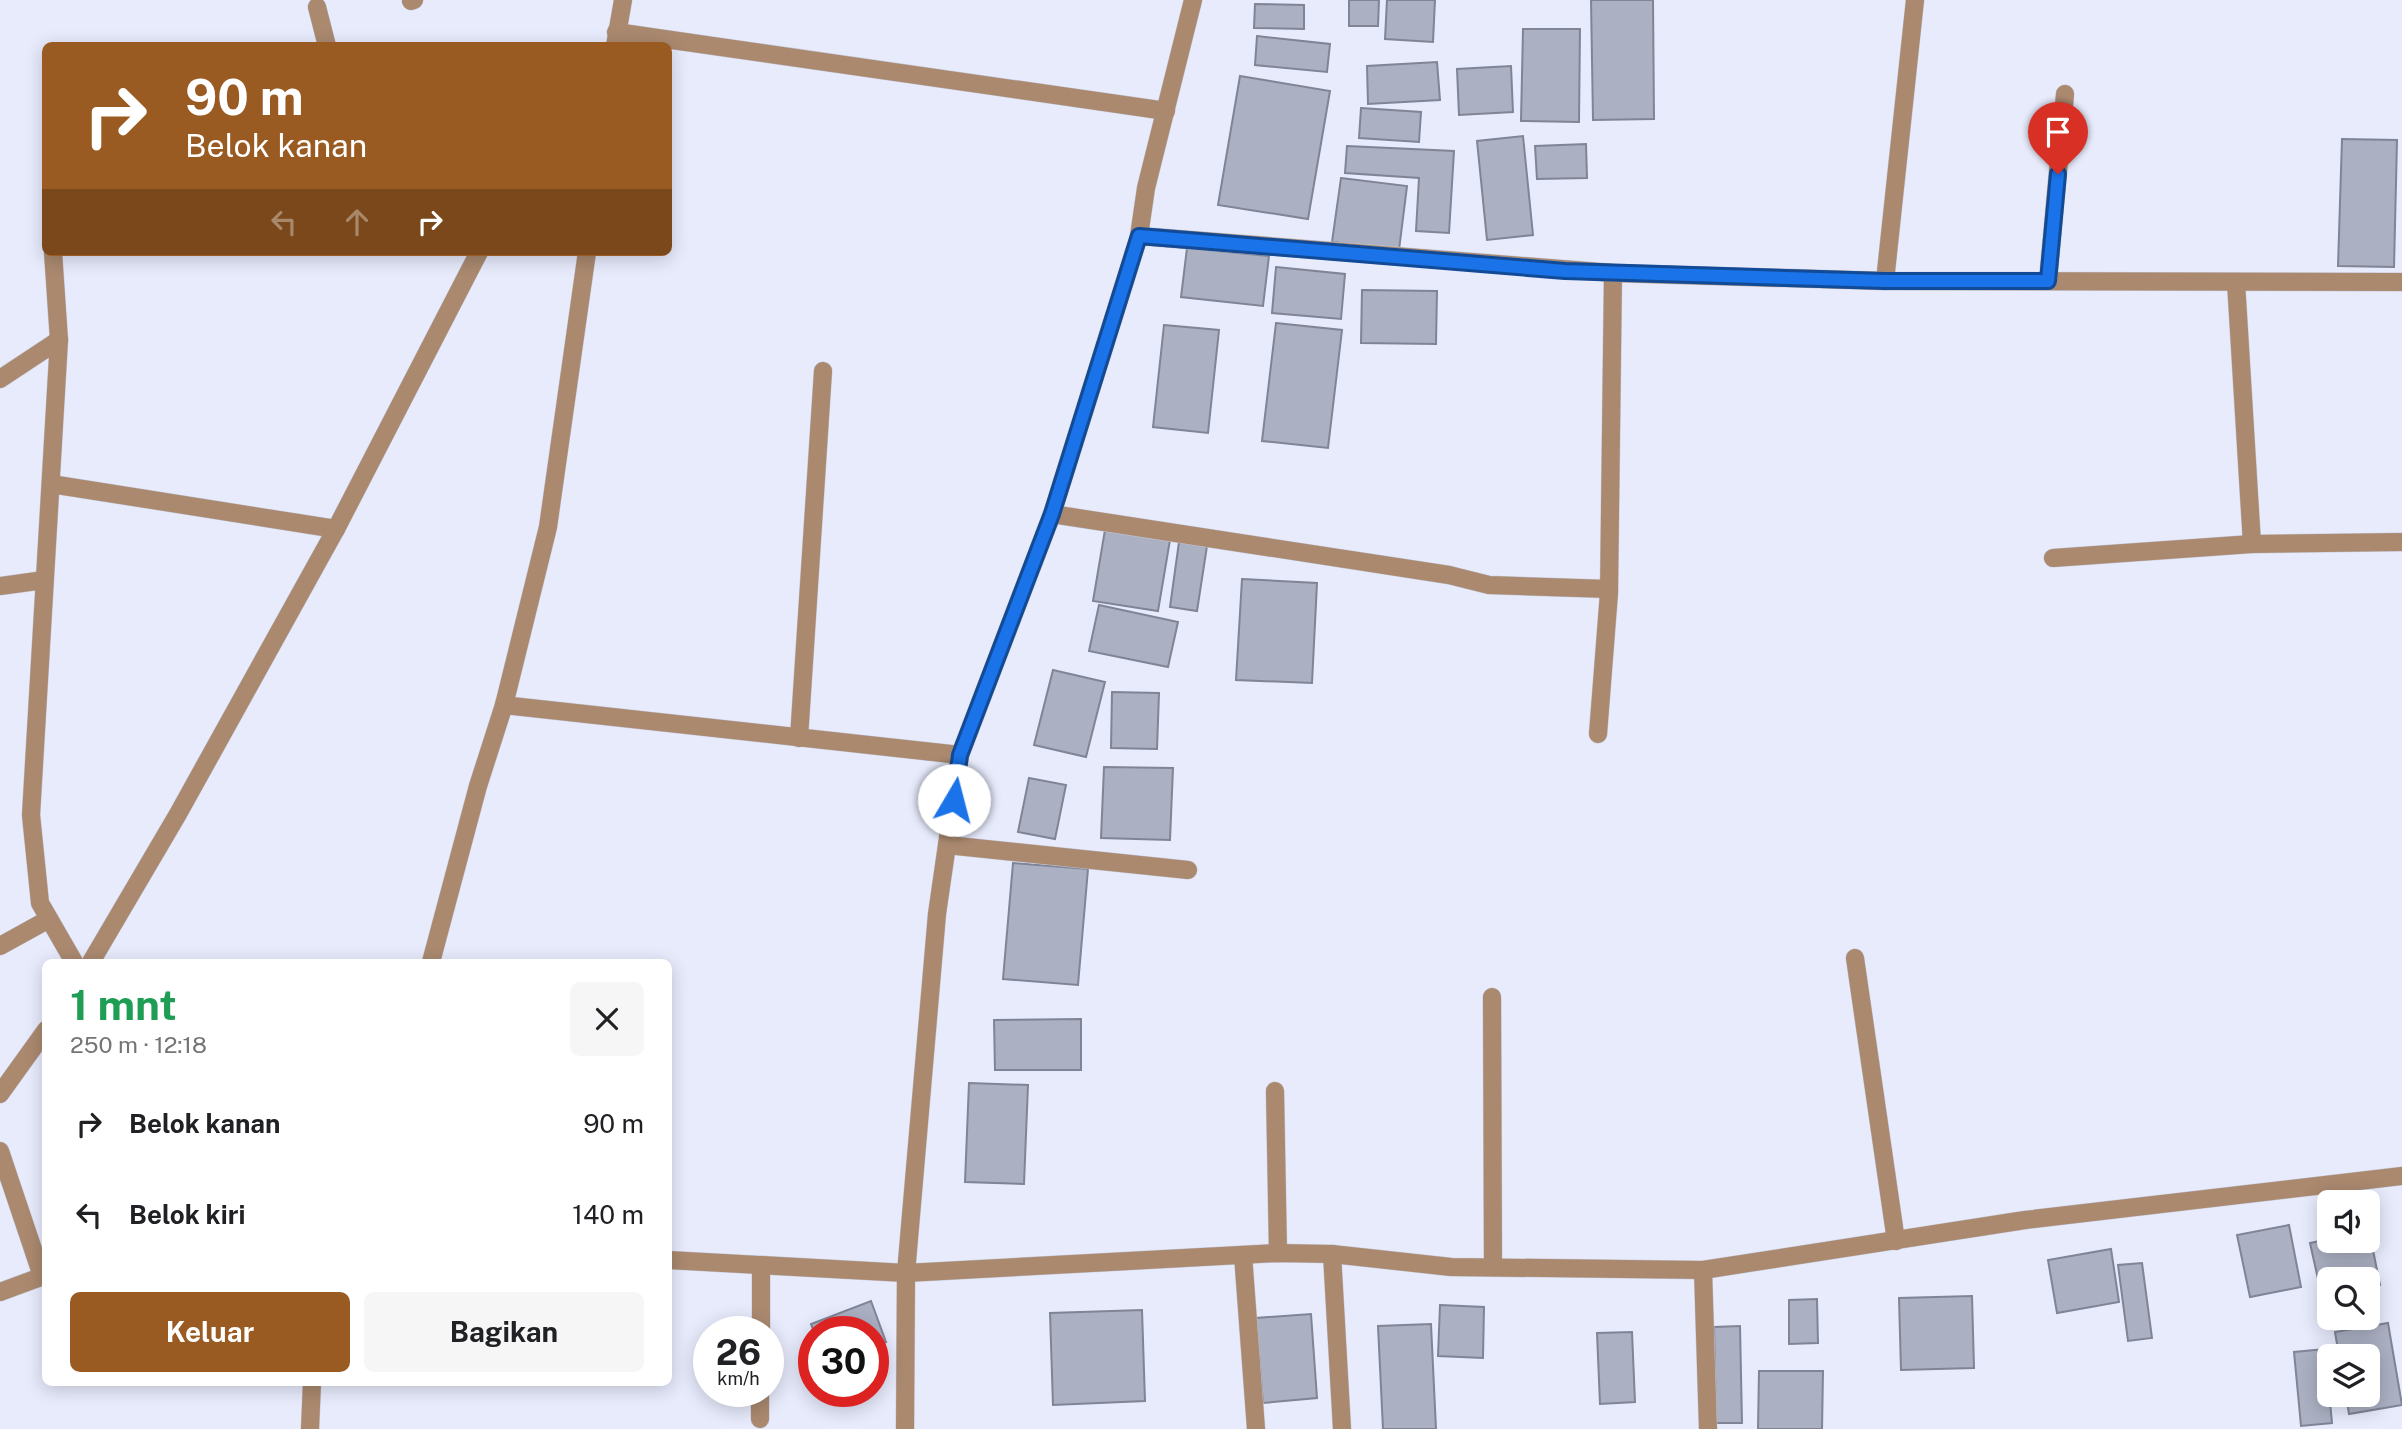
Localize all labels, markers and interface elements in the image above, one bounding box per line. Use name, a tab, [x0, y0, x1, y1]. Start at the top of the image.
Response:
text: 90 m	[185, 68, 304, 126]
icon: right	[70, 70, 161, 161]
pin	[2028, 102, 2088, 174]
icon: arrive	[2039, 113, 2077, 151]
text: Belok kanan	[185, 127, 367, 164]
icon: left	[265, 203, 303, 241]
icon: ahead	[338, 203, 376, 241]
icon: right	[411, 203, 449, 241]
position arrow	[917, 763, 991, 837]
text: 1 mnt	[70, 980, 177, 1029]
button: close	[570, 982, 644, 1056]
text: 250 m · 12:18	[70, 1031, 207, 1058]
icon: right	[70, 1105, 108, 1143]
text: Belok kanan	[129, 1108, 280, 1139]
text: 90 m	[583, 1108, 644, 1139]
map controls	[2317, 1190, 2380, 1407]
button: sound	[2317, 1190, 2380, 1253]
icon: left	[70, 1196, 108, 1234]
text: Belok kiri	[129, 1199, 245, 1230]
text: 140 m	[572, 1199, 644, 1230]
button: search	[2317, 1267, 2380, 1330]
button: Keluar	[70, 1292, 350, 1372]
button: Bagikan	[364, 1292, 644, 1372]
speed limit sign: 30	[798, 1316, 889, 1407]
text: 26	[716, 1332, 761, 1373]
button: layers	[2317, 1344, 2380, 1407]
text: km/h	[717, 1368, 760, 1389]

